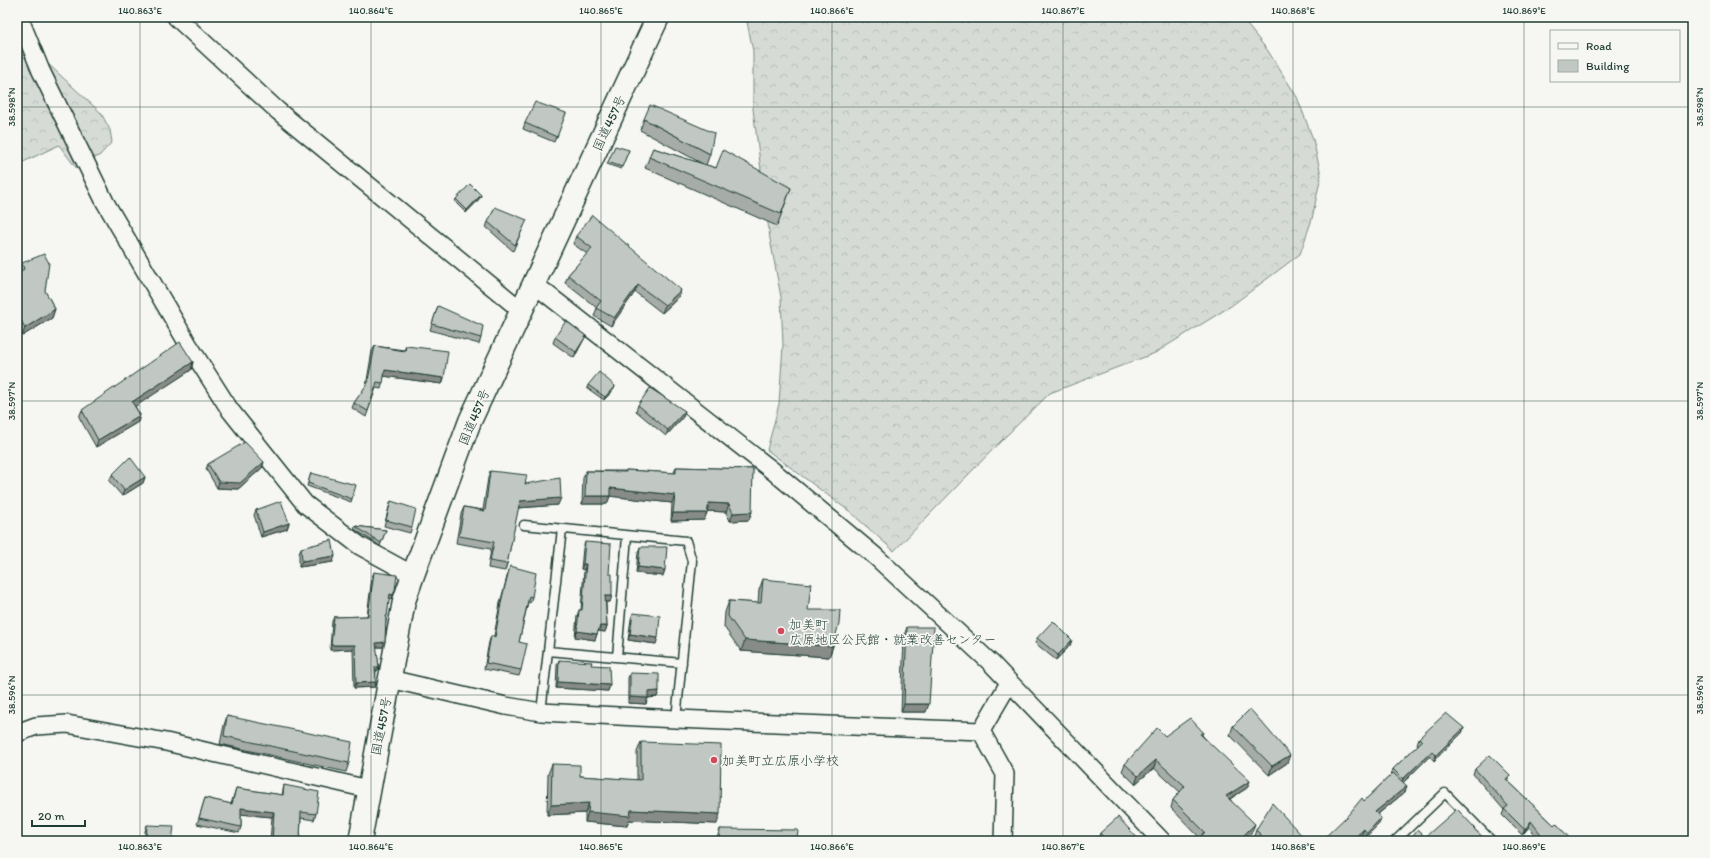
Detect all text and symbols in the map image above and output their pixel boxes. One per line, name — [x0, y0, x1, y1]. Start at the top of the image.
text: 140.863°E — [118, 4, 162, 17]
text: 140.864°E — [349, 4, 394, 17]
text: 140.865°E — [579, 4, 623, 17]
text: 140.866°E — [810, 4, 854, 17]
text: 140.867°E — [1041, 4, 1085, 17]
text: 140.868°E — [1271, 4, 1315, 17]
text: 140.869°E — [1502, 4, 1546, 17]
legend — [1550, 30, 1680, 82]
text: Road — [1586, 39, 1612, 53]
text: Building — [1586, 59, 1630, 73]
text: 38.598°N — [5, 87, 18, 127]
text: 38.598°N — [1693, 87, 1706, 127]
street label: 国道457号 — [590, 93, 628, 153]
text: 38.597°N — [5, 381, 18, 420]
text: 38.597°N — [1693, 381, 1706, 420]
street label: 国道457号 — [455, 386, 493, 448]
place label: 加美町 広原地区公民館・就業改善センター — [789, 617, 996, 647]
marker: 加美町 広原地区公民館・就業改善センター — [776, 626, 786, 636]
text: 38.596°N — [5, 675, 18, 714]
text: 38.596°N — [1693, 675, 1706, 714]
street label: 国道457号 — [368, 695, 394, 757]
place label: 加美町立広原小学校 — [722, 753, 839, 768]
marker: 加美町立広原小学校 — [709, 755, 719, 765]
scale bar — [32, 802, 85, 828]
text: 20 m — [38, 809, 65, 823]
text: 140.863°E — [118, 840, 162, 853]
text: 140.864°E — [349, 840, 394, 853]
text: 140.865°E — [579, 840, 623, 853]
text: 140.866°E — [810, 840, 854, 853]
text: 140.867°E — [1041, 840, 1085, 853]
text: 140.868°E — [1271, 840, 1315, 853]
text: 140.869°E — [1502, 840, 1546, 853]

